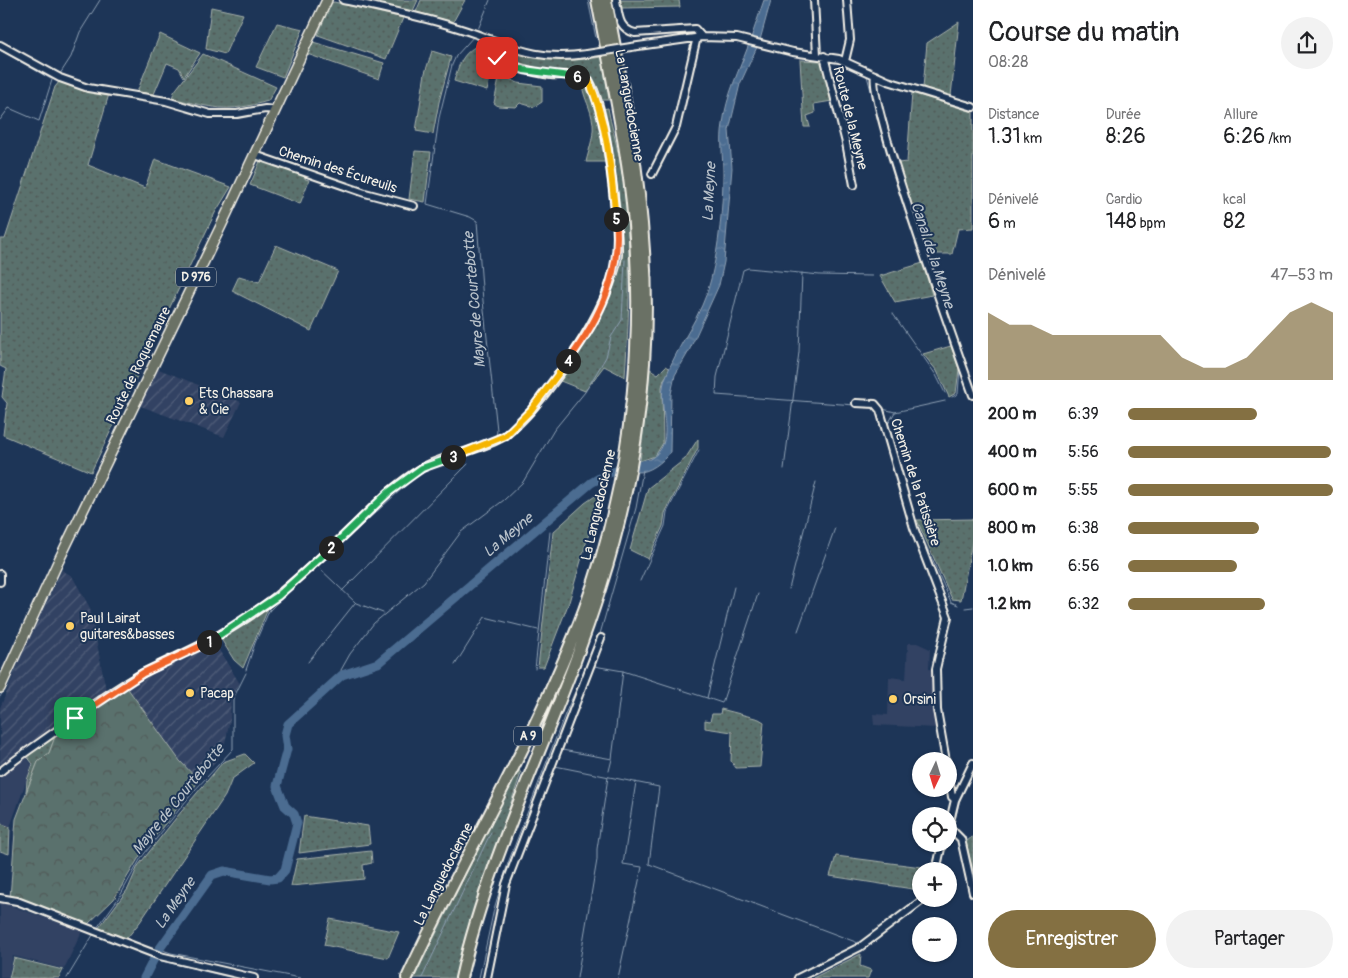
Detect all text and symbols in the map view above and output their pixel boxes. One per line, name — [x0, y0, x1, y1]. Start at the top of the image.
text: Course du matin — [988, 15, 1180, 50]
button: share — [1281, 17, 1333, 69]
pin — [476, 37, 518, 79]
icon: check — [483, 44, 511, 72]
street label: La Languedocienne — [611, 48, 648, 163]
text: 08:28 — [988, 52, 1028, 72]
pin: 6 — [564, 64, 590, 90]
street label: Route de la Meyne — [829, 65, 872, 172]
text: 6 — [573, 69, 582, 86]
text: Distance — [988, 106, 1039, 123]
text: Durée — [1106, 106, 1141, 123]
text: Allure — [1223, 106, 1258, 123]
text: 1.31 — [988, 123, 1021, 150]
text: 8:26 — [1106, 123, 1146, 150]
text: 6:26 — [1223, 123, 1265, 150]
text: km — [1021, 130, 1042, 147]
text: /km — [1265, 130, 1291, 147]
street label: Chemin des Écureuils — [276, 141, 400, 197]
water label: La Meyne — [698, 160, 721, 222]
text: Dénivelé — [988, 191, 1039, 208]
text: Cardio — [1106, 191, 1142, 208]
text: kcal — [1223, 191, 1246, 208]
water label: Canal de la Meyne — [906, 200, 959, 312]
pin: 5 — [604, 206, 628, 232]
text: 6 — [988, 208, 1000, 235]
text: 148 — [1106, 208, 1137, 235]
text: 82 — [1223, 208, 1246, 235]
text: 5 — [613, 211, 620, 228]
text: m — [1000, 215, 1016, 232]
text: bpm — [1137, 215, 1166, 232]
water label: Mayre de Courtebotte — [459, 229, 490, 369]
text: Dénivelé — [988, 265, 1046, 285]
text: 47–53 m — [1271, 265, 1333, 285]
road number: D 976 — [176, 268, 216, 286]
street label: Route de Roquemaure — [103, 304, 174, 427]
pin: 4 — [556, 348, 580, 374]
text: 4 — [564, 353, 573, 370]
place label: Ets Chassara & Cie — [199, 385, 273, 418]
marker: Ets Chassara & Cie — [183, 395, 195, 407]
text: 200 m — [988, 404, 1036, 424]
text: 6:39 — [1068, 404, 1099, 424]
street label: Chemin de la Patissière — [887, 416, 944, 548]
text: 400 m — [988, 442, 1037, 462]
text: 5:56 — [1068, 442, 1099, 462]
pin: 3 — [440, 444, 466, 470]
street label: La Languedocienne — [577, 448, 620, 562]
text: 3 — [450, 449, 457, 466]
text: 600 m — [988, 480, 1037, 500]
text: 5:55 — [1068, 480, 1098, 500]
water label: La Meyne — [480, 508, 538, 562]
text: 800 m — [988, 518, 1036, 538]
text: 6:38 — [1068, 518, 1099, 538]
pin: 2 — [318, 536, 344, 560]
text: 2 — [328, 540, 335, 557]
text: 1.0 km — [988, 556, 1033, 576]
text: 6:56 — [1068, 556, 1100, 576]
text: 1.2 km — [988, 594, 1031, 614]
text: 6:32 — [1068, 594, 1099, 614]
place label: Paul Lairat guitares&basses — [80, 610, 175, 643]
marker: Paul Lairat guitares&basses — [64, 620, 76, 632]
pin: 1 — [196, 630, 222, 654]
text: 1 — [207, 634, 212, 651]
place label: Pacap — [200, 685, 234, 702]
marker: Pacap — [184, 687, 196, 699]
place label: Orsini — [903, 691, 936, 708]
marker: Orsini — [887, 693, 899, 705]
pin — [54, 697, 96, 739]
icon: arrive — [61, 704, 89, 732]
road number: A 9 — [514, 726, 542, 746]
water label: Mayre de Courtebotte — [128, 739, 230, 858]
north arrow — [912, 752, 958, 798]
map controls — [912, 752, 957, 962]
button: locate — [912, 807, 957, 852]
street label: La Languedocienne — [410, 820, 477, 929]
button: + — [912, 862, 957, 907]
water label: La Meyne — [151, 872, 201, 933]
button: Enregistrer — [988, 910, 1156, 968]
button: Partager — [1166, 910, 1333, 968]
button: − — [912, 917, 957, 962]

